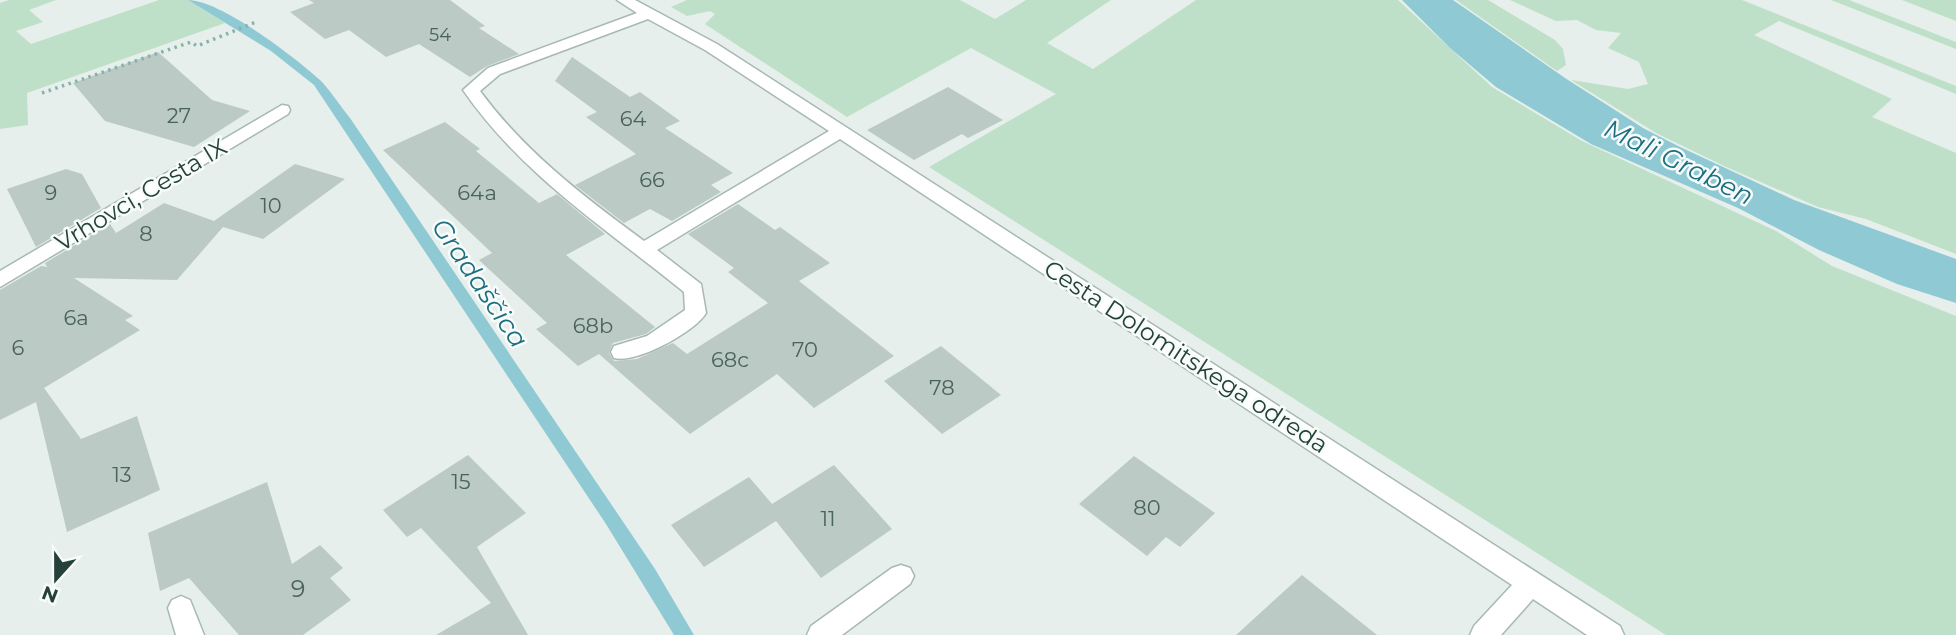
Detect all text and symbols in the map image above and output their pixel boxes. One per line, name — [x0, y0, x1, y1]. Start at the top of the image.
house number: 54 — [429, 24, 451, 46]
house number: 27 — [167, 103, 191, 128]
house number: 64 — [620, 106, 646, 131]
water label: Mali Graben — [1599, 112, 1759, 212]
street label: Vrhovci, Cesta IX — [50, 132, 232, 257]
house number: 66 — [639, 167, 665, 192]
house number: 9 — [45, 180, 57, 205]
house number: 64a — [457, 180, 497, 205]
house number: 10 — [260, 193, 282, 218]
water label: Gradaščica — [425, 212, 535, 354]
house number: 8 — [139, 221, 153, 246]
street label: Cesta Dolomitskega odreda — [1039, 254, 1334, 459]
house number: 6a — [63, 305, 89, 330]
house number: 68b — [573, 313, 613, 338]
house number: 6 — [12, 335, 25, 360]
house number: 70 — [792, 337, 818, 362]
house number: 68c — [711, 347, 749, 372]
house number: 78 — [929, 375, 955, 400]
house number: 13 — [112, 462, 132, 487]
house number: 15 — [451, 469, 471, 494]
house number: 80 — [1133, 495, 1161, 520]
house number: 11 — [820, 506, 836, 531]
north arrow — [21, 544, 91, 614]
house number: 9 — [291, 574, 305, 603]
text: N — [39, 581, 61, 608]

